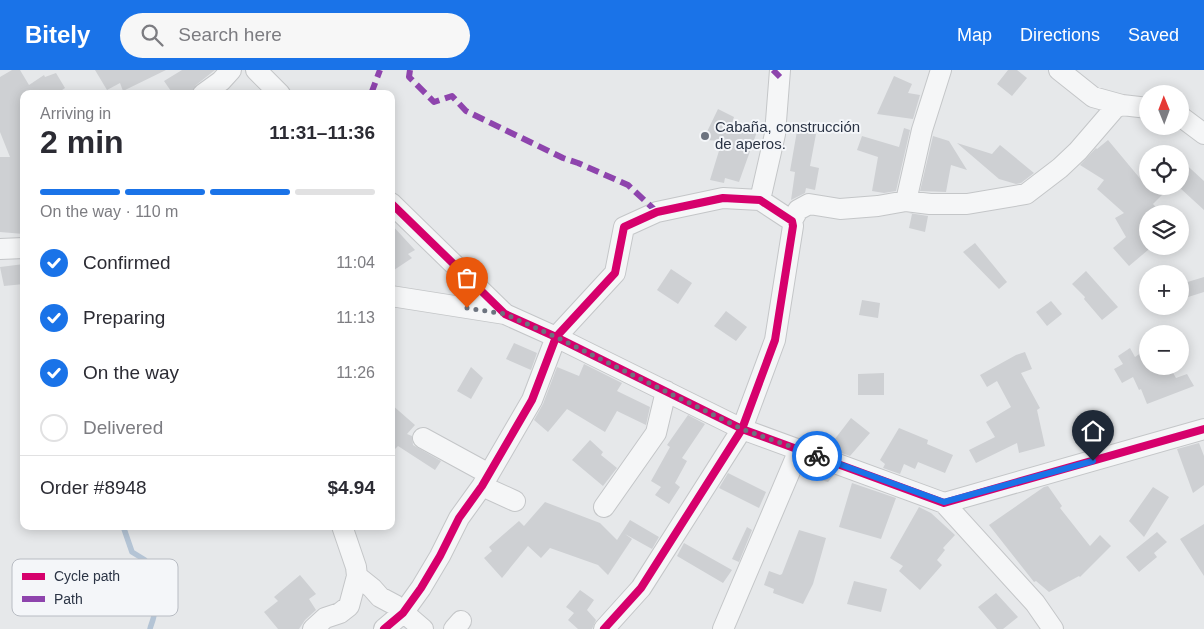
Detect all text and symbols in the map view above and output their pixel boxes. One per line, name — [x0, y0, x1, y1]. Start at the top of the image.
search box — [120, 13, 470, 58]
text: Bitely — [25, 21, 90, 48]
icon: search — [138, 21, 166, 49]
text: Search here — [178, 24, 282, 45]
text: Map — [957, 25, 992, 45]
text: Directions — [1020, 25, 1100, 45]
text: Saved — [1128, 25, 1179, 45]
north arrow — [1139, 85, 1189, 135]
map controls — [1139, 85, 1189, 375]
text: Arriving in — [40, 105, 111, 122]
place label: Cabaña, construcción de aperos. — [715, 118, 860, 152]
text: 11:31–11:36 — [269, 122, 375, 143]
text: 2 min — [40, 124, 124, 160]
marker: Cabaña, construcción de aperos. — [699, 130, 711, 142]
button: locate — [1139, 145, 1189, 195]
text: On the way · 110 m — [40, 203, 178, 220]
button: layers — [1139, 205, 1189, 255]
icon: check — [40, 249, 68, 277]
text: Confirmed — [83, 252, 171, 273]
text: 11:04 — [336, 254, 375, 271]
pin — [446, 257, 488, 308]
icon: bag — [453, 264, 481, 292]
button: + — [1139, 265, 1189, 315]
icon: check — [40, 304, 68, 332]
text: Preparing — [83, 307, 165, 328]
text: 11:13 — [336, 309, 375, 326]
button: − — [1139, 325, 1189, 375]
icon: check — [40, 359, 68, 387]
text: On the way — [83, 362, 179, 383]
text: 11:26 — [336, 364, 375, 381]
pin — [1072, 410, 1114, 461]
text: Delivered — [83, 417, 163, 438]
icon: home — [1079, 417, 1107, 445]
courier — [792, 431, 842, 481]
icon: bike — [803, 442, 831, 470]
text: Order #8948 — [40, 477, 147, 498]
text: $4.94 — [327, 477, 375, 498]
legend — [12, 559, 178, 616]
text: Cycle path — [54, 568, 120, 584]
text: Path — [54, 591, 83, 607]

